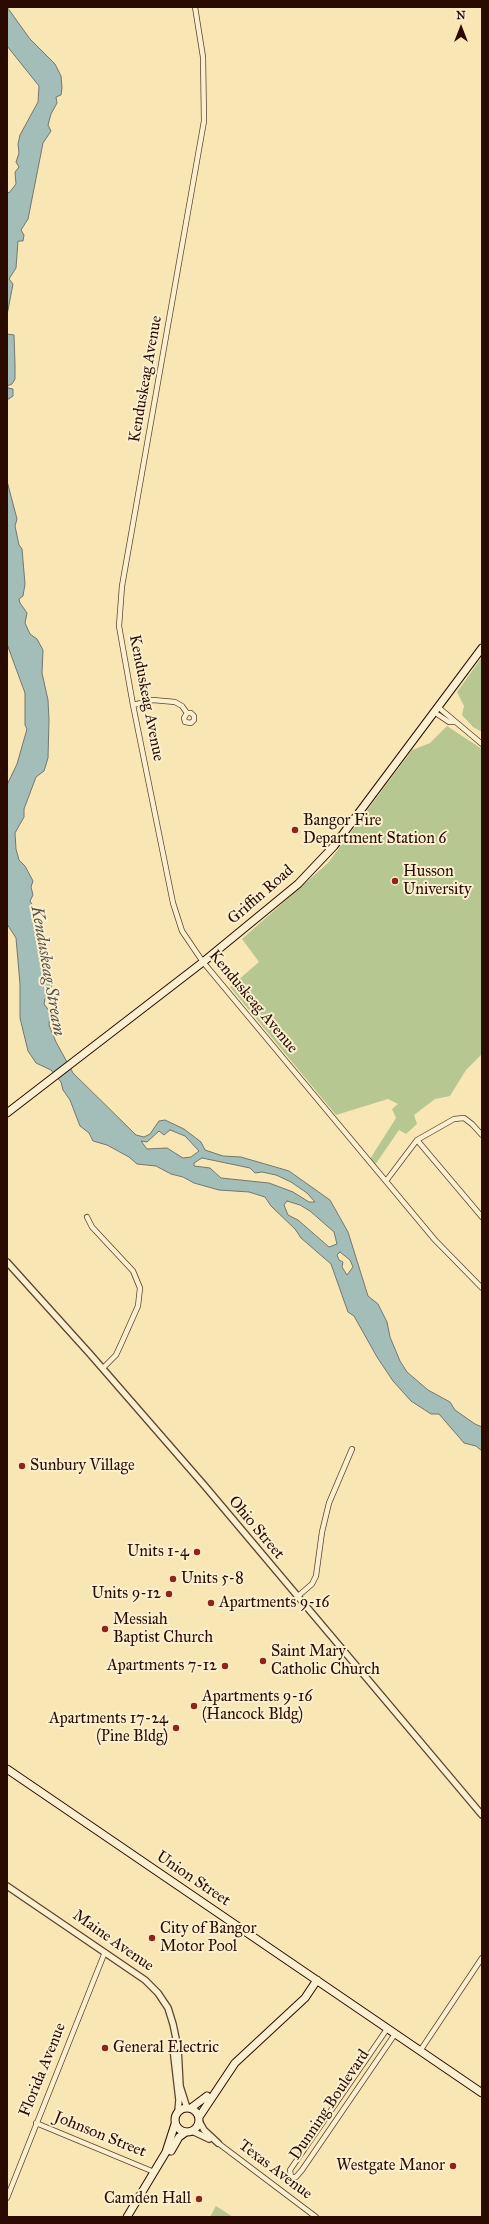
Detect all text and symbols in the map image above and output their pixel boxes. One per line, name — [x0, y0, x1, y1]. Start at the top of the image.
north arrow — [441, 8, 481, 48]
text: N — [456, 9, 466, 22]
street label: Kenduskeag Avenue — [125, 314, 167, 444]
street label: Kenduskeag Avenue — [124, 633, 168, 763]
place label: Bangor Fire Department Station 6 — [303, 811, 447, 849]
marker: Bangor Fire Department Station 6 — [290, 825, 300, 835]
street label: Griffin Road — [224, 861, 298, 929]
place label: Husson University — [403, 862, 472, 900]
marker: Husson University — [390, 876, 400, 886]
water label: Kenduskeag Stream — [26, 904, 68, 1038]
street label: Kenduskeag Avenue — [204, 947, 302, 1057]
place label: Sunbury Village — [30, 1456, 135, 1476]
marker: Sunbury Village — [17, 1461, 27, 1471]
street label: Ohio Street — [224, 1492, 288, 1564]
place label: Units 1-4 — [127, 1542, 189, 1562]
marker: Units 1-4 — [192, 1547, 202, 1557]
place label: Units 5-8 — [181, 1569, 244, 1589]
marker: Units 5-8 — [168, 1574, 178, 1584]
place label: Units 9-12 — [91, 1584, 161, 1604]
marker: Units 9-12 — [164, 1589, 174, 1599]
place label: Apartments 9-16 — [219, 1593, 329, 1613]
marker: Apartments 9-16 — [206, 1598, 216, 1608]
place label: Messiah Baptist Church — [113, 1610, 213, 1648]
marker: Messiah Baptist Church — [100, 1624, 110, 1634]
place label: Saint Mary Catholic Church — [271, 1642, 380, 1680]
place label: Apartments 7-12 — [107, 1656, 217, 1676]
marker: Saint Mary Catholic Church — [258, 1656, 268, 1666]
marker: Apartments 7-12 — [220, 1661, 230, 1671]
place label: Apartments 9-16 (Hancock Bldg) — [202, 1687, 312, 1725]
marker: Apartments 9-16 (Hancock Bldg) — [189, 1701, 199, 1711]
place label: Apartments 17-24 (Pine Bldg) — [49, 1709, 168, 1747]
marker: Apartments 17-24 (Pine Bldg) — [171, 1723, 181, 1733]
street label: Union Street — [152, 1847, 234, 1911]
street label: Maine Avenue — [69, 1906, 157, 1976]
place label: City of Bangor Motor Pool — [160, 1919, 256, 1957]
marker: City of Bangor Motor Pool — [147, 1933, 157, 1943]
street label: Florida Avenue — [15, 2020, 71, 2120]
place label: General Electric — [113, 2038, 219, 2058]
marker: General Electric — [100, 2043, 110, 2053]
street label: Dunning Boulevard — [286, 2046, 374, 2164]
street label: Johnson Street — [51, 2108, 149, 2162]
street label: Texas Avenue — [234, 2136, 316, 2204]
place label: Westgate Manor — [336, 2156, 445, 2176]
marker: Westgate Manor — [448, 2161, 458, 2171]
place label: Camden Hall — [104, 2189, 191, 2209]
marker: Camden Hall — [194, 2194, 204, 2204]

